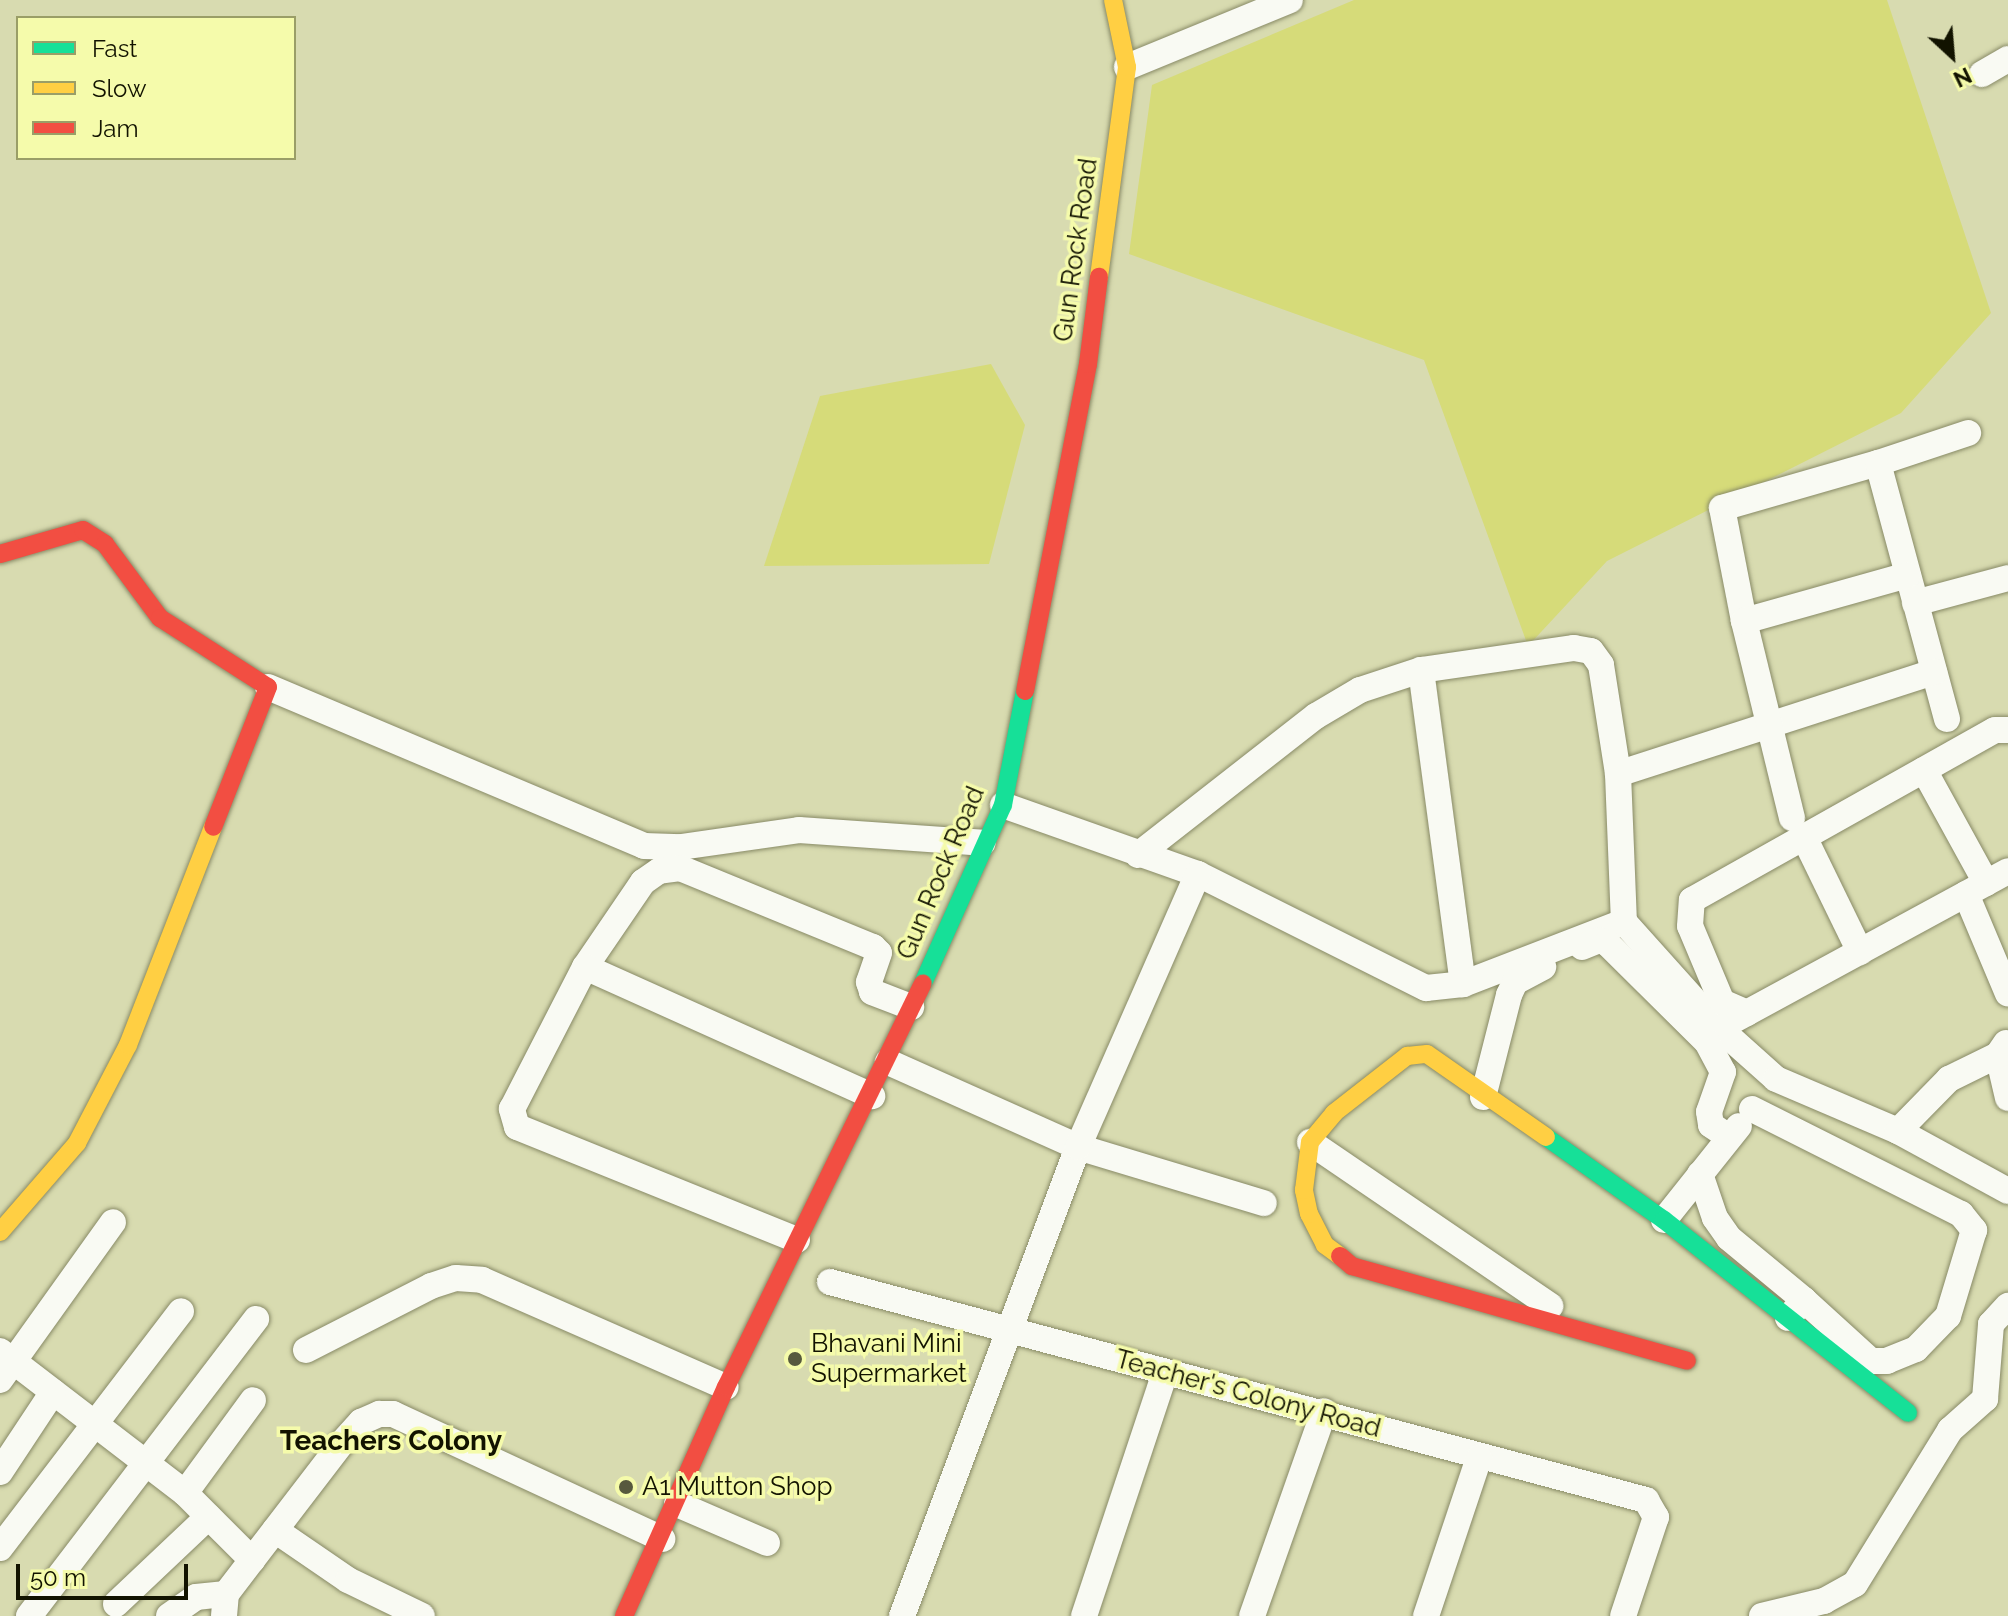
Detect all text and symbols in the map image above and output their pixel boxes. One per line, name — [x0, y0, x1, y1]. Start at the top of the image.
legend — [16, 16, 296, 160]
north arrow — [1912, 16, 1992, 96]
text: Fast — [92, 34, 137, 63]
text: N — [1949, 62, 1976, 93]
text: Slow — [92, 74, 146, 103]
text: Jam — [92, 114, 138, 143]
street label: Gun Rock Road — [1048, 156, 1104, 344]
street label: Gun Rock Road — [891, 782, 991, 964]
place label: Bhavani Mini Supermarket — [811, 1328, 967, 1390]
street label: Teacher's Colony Road — [1112, 1343, 1384, 1445]
marker: Bhavani Mini Supermarket — [786, 1350, 804, 1368]
district label: Teachers Colony — [280, 1424, 502, 1458]
place label: A1 Mutton Shop — [642, 1471, 832, 1503]
marker: A1 Mutton Shop — [617, 1478, 635, 1496]
scale bar — [20, 1548, 192, 1598]
text: 50 m — [30, 1563, 86, 1592]

